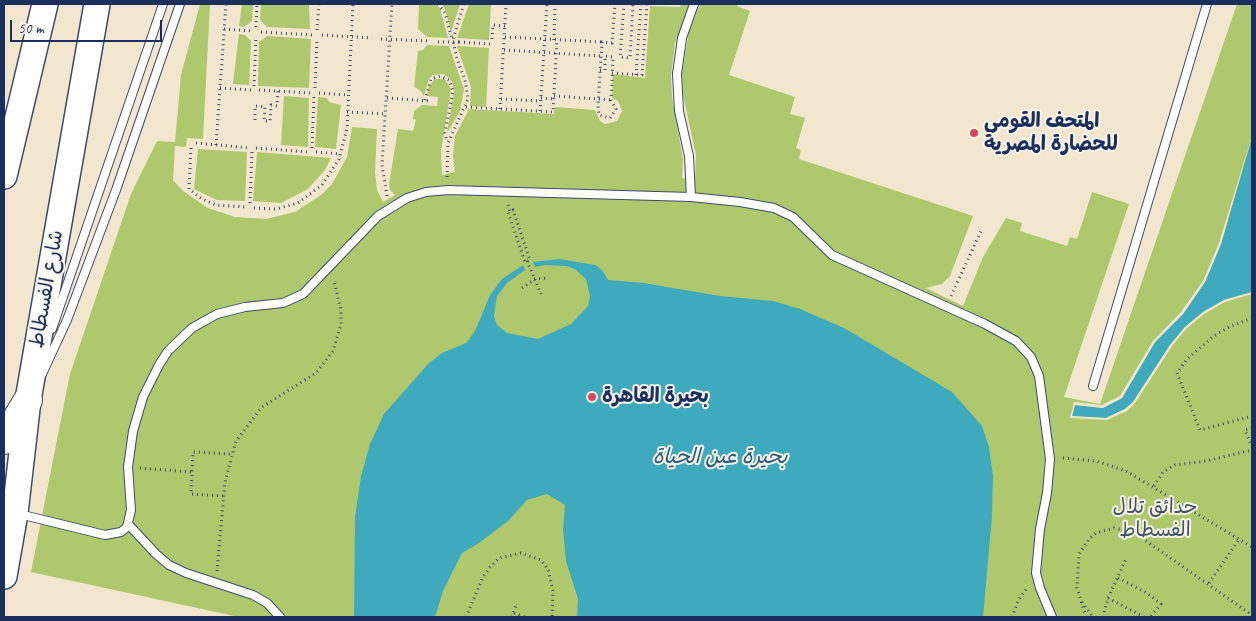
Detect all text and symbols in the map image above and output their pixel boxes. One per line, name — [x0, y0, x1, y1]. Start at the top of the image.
scale bar — [12, 10, 165, 42]
text: 50 m — [18, 19, 44, 38]
place label: المتحف القومى للحضارة المصرية — [984, 110, 1118, 157]
marker: المتحف القومى للحضارة المصرية — [968, 127, 980, 139]
street label: شارع الفسطاط — [25, 228, 69, 350]
place label: بحيرة القاهرة — [602, 385, 709, 409]
marker: بحيرة القاهرة — [586, 391, 598, 403]
water label: بحيرة عين الحياة — [653, 444, 787, 470]
park label: حدائق تلال الفسطاط — [1113, 496, 1197, 543]

